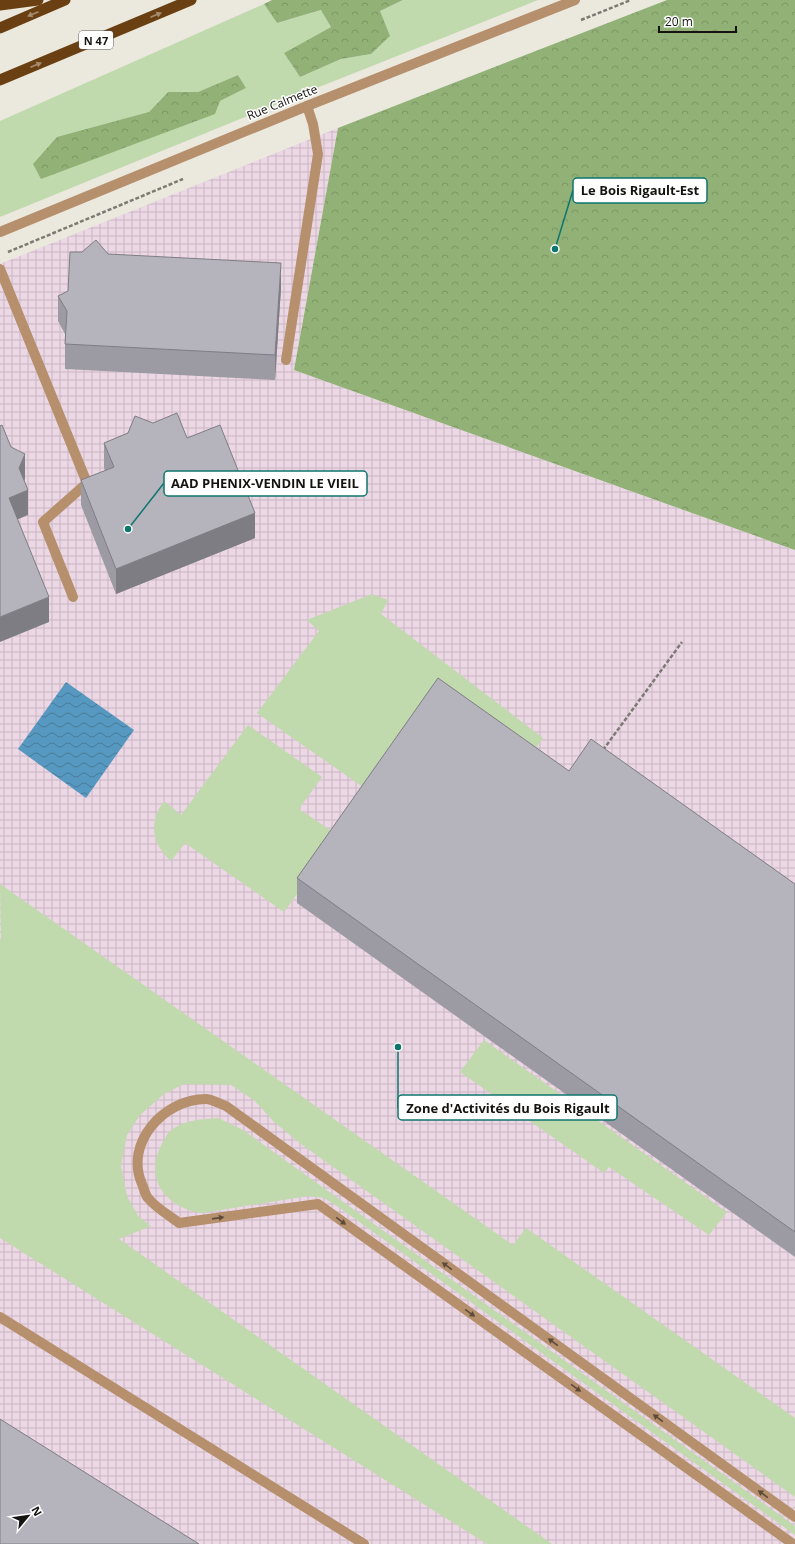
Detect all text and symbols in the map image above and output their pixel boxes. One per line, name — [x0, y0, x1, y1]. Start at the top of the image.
scale bar — [659, 8, 736, 34]
one-way arrow — [26, 11, 38, 17]
one-way arrow — [150, 12, 161, 18]
text: 20 m — [665, 13, 693, 30]
road number: N 47 — [79, 31, 113, 49]
one-way arrow — [30, 62, 42, 68]
street label: Rue Calmette — [244, 80, 320, 124]
callout: Le Bois Rigault-Est — [573, 178, 707, 203]
text: Le Bois Rigault-Est — [581, 181, 700, 199]
callout: AAD PHENIX-VENDIN LE VIEIL — [164, 471, 367, 496]
text: AAD PHENIX-VENDIN LE VIEIL — [171, 474, 359, 492]
callout: Zone d'Activités du Bois Rigault — [398, 1095, 617, 1120]
text: Zone d'Activités du Bois Rigault — [406, 1099, 610, 1117]
one-way arrow — [212, 1215, 224, 1221]
one-way arrow — [336, 1217, 347, 1225]
one-way arrow — [442, 1262, 453, 1270]
one-way arrow — [465, 1309, 475, 1317]
one-way arrow — [547, 1338, 558, 1346]
one-way arrow — [570, 1384, 581, 1392]
one-way arrow — [653, 1414, 663, 1422]
one-way arrow — [758, 1490, 769, 1498]
north arrow — [8, 1496, 48, 1536]
text: N — [28, 1503, 46, 1518]

